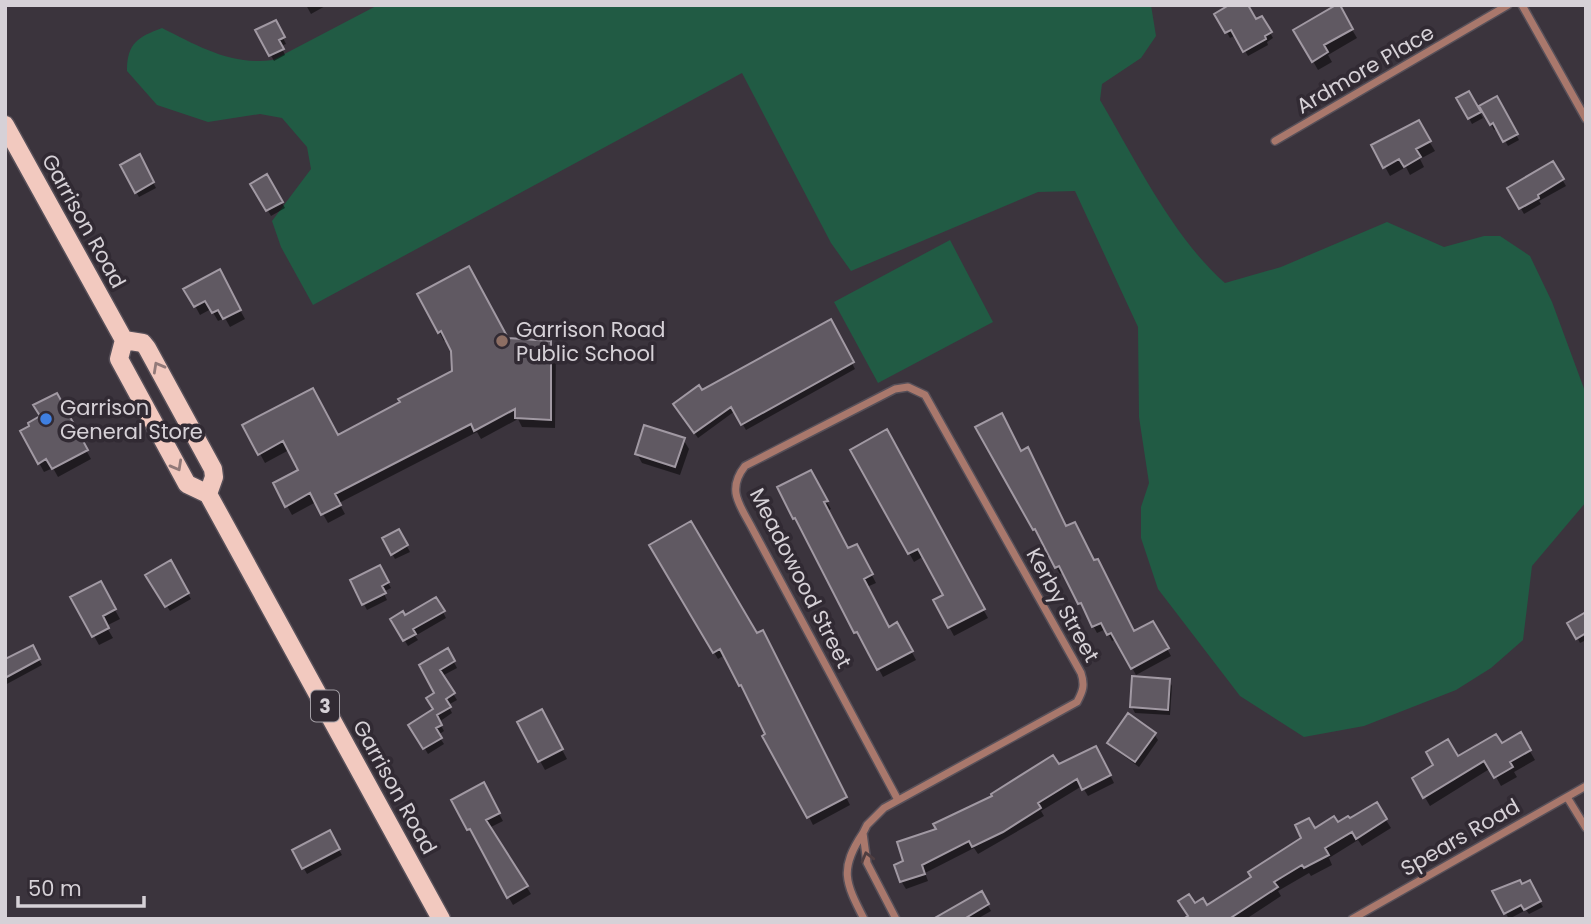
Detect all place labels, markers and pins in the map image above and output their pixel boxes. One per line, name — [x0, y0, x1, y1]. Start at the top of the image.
place label: Garrison Road Public School — [516, 315, 665, 368]
marker: Garrison Road Public School — [494, 333, 510, 349]
place label: Garrison General Store — [60, 393, 203, 446]
marker: Garrison General Store — [38, 411, 54, 427]

